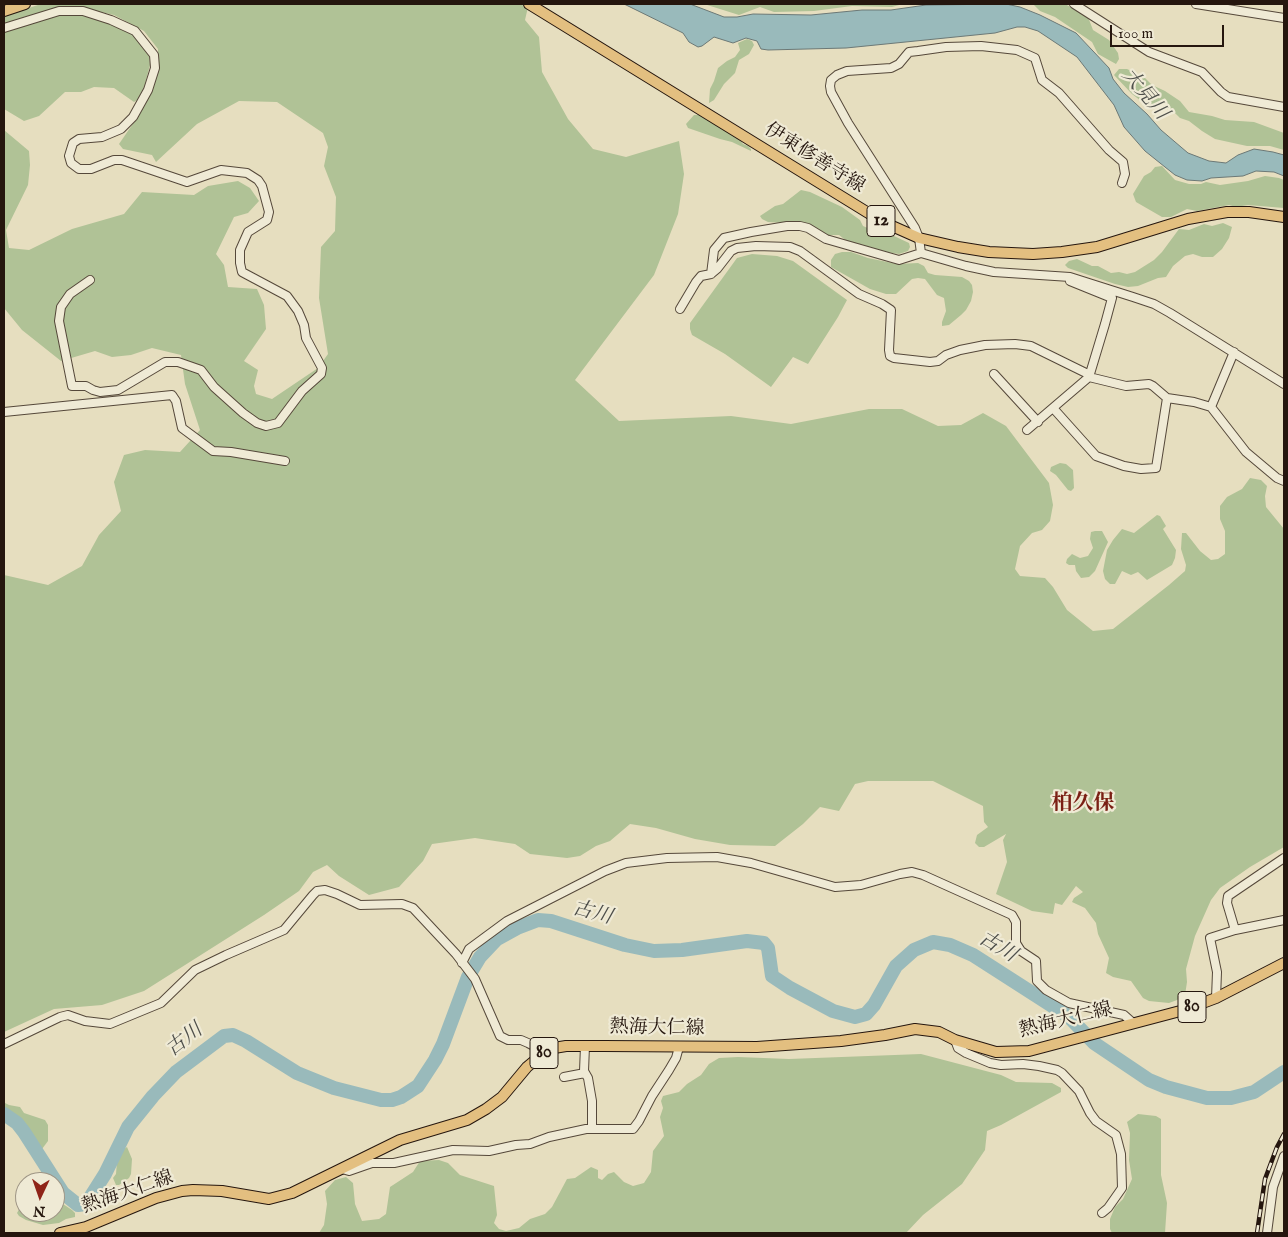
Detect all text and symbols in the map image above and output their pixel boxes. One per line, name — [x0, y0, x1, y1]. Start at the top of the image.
scale bar — [1113, 15, 1227, 47]
text: 100 m — [1118, 24, 1153, 43]
water label: 大見川 — [1116, 64, 1172, 126]
street label: 伊東修善寺線 — [760, 119, 868, 199]
road number: 12 — [867, 206, 895, 237]
district label: 柏久保 — [1052, 792, 1114, 818]
water label: 古川 — [570, 897, 614, 931]
water label: 古川 — [974, 927, 1020, 969]
road number: 80 — [1178, 992, 1206, 1022]
street label: 熱海大仁線 — [1017, 998, 1115, 1044]
street label: 熱海大仁線 — [609, 1017, 705, 1041]
water label: 古川 — [162, 1019, 208, 1063]
road number: 80 — [530, 1038, 558, 1068]
street label: 熱海大仁線 — [79, 1167, 177, 1219]
north arrow — [15, 1172, 65, 1222]
text: N — [33, 1202, 46, 1220]

